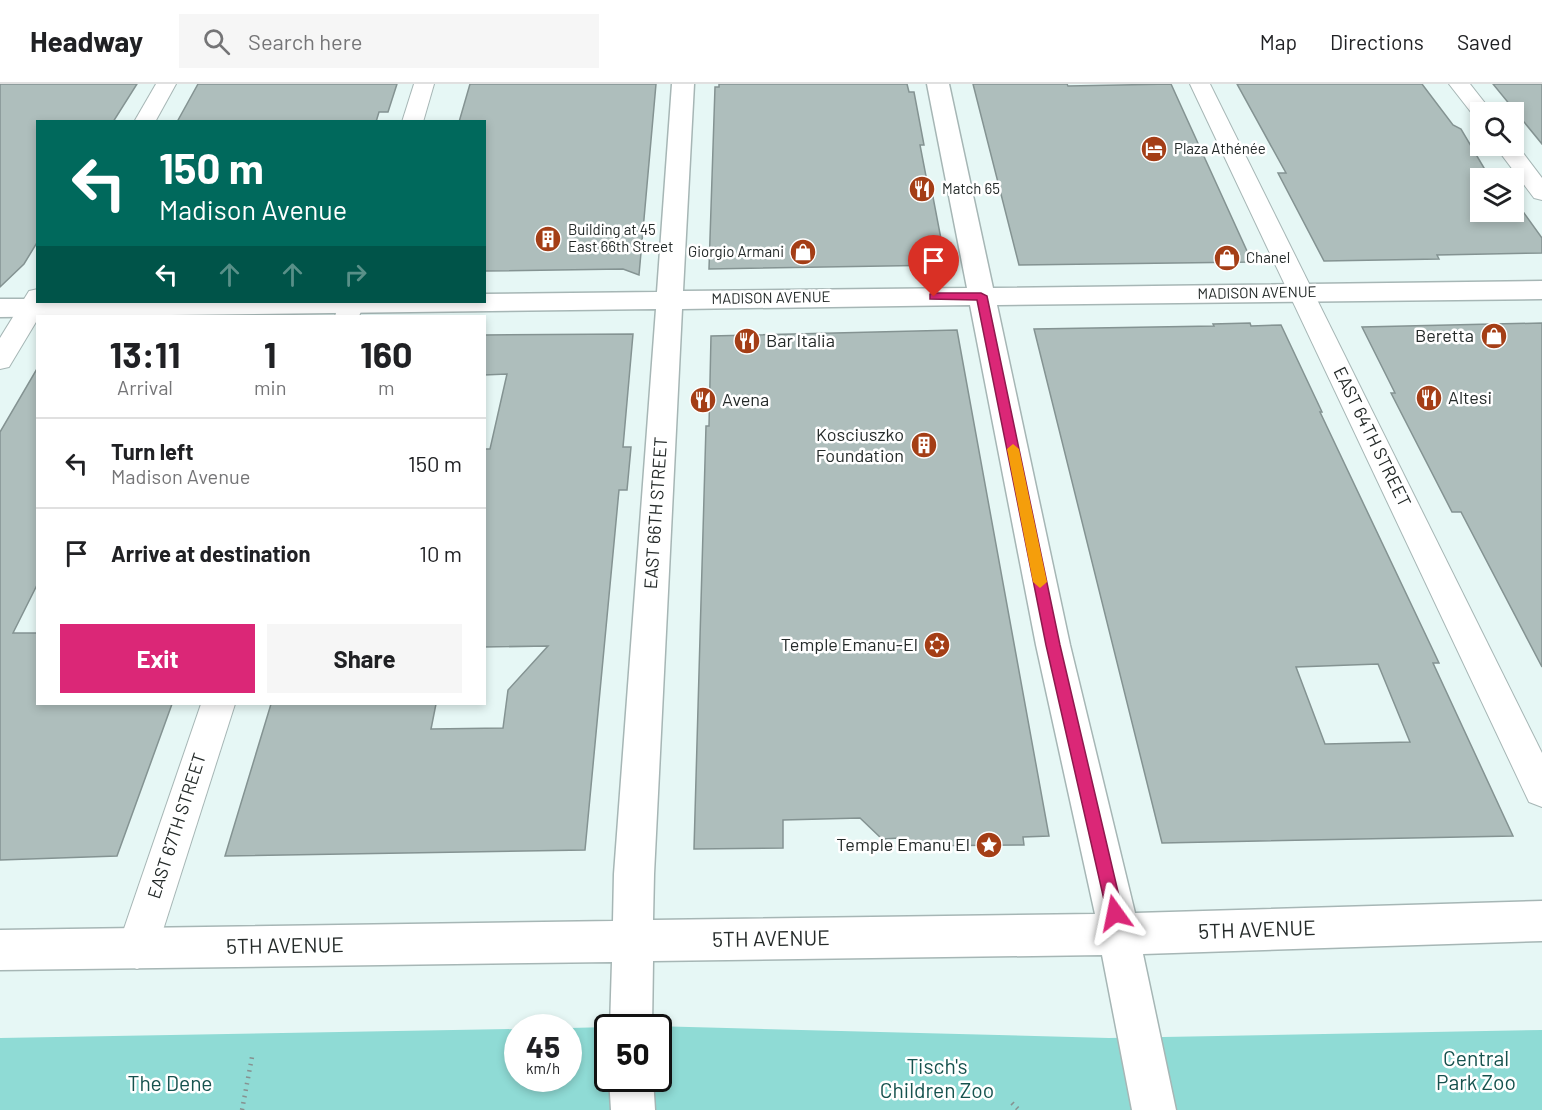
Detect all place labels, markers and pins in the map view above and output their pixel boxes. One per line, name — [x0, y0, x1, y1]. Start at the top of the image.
hotel icon: Plaza Athénée — [1139, 134, 1169, 164]
place label: Plaza Athénée — [1174, 139, 1266, 157]
restaurant icon: Match 65 — [907, 174, 937, 204]
place label: Match 65 — [942, 179, 1000, 197]
place label: Building at 45 East 66th Street — [568, 220, 673, 255]
building icon: Building at 45 East 66th Street — [533, 224, 563, 254]
pin — [908, 235, 959, 297]
shop icon: Giorgio Armani — [788, 237, 818, 267]
place label: Giorgio Armani — [688, 242, 784, 260]
shop icon: Chanel — [1212, 243, 1242, 273]
place label: Chanel — [1246, 248, 1290, 266]
shop icon: Beretta — [1479, 321, 1509, 351]
place label: Beretta — [1415, 324, 1474, 346]
restaurant icon: Bar Italia — [732, 326, 762, 356]
place label: Bar Italia — [766, 329, 835, 351]
restaurant icon: Altesi — [1414, 383, 1444, 413]
restaurant icon: Avena — [688, 385, 718, 415]
place label: Altesi — [1448, 386, 1492, 408]
place label: Avena — [722, 388, 769, 410]
place label: Kosciuszko Foundation — [816, 423, 904, 466]
building icon: Kosciuszko Foundation — [909, 430, 939, 460]
synagogue icon: Temple Emanu-El — [922, 630, 952, 660]
place label: Temple Emanu-El — [781, 633, 918, 655]
place icon: Temple Emanu El — [974, 830, 1004, 860]
place label: Temple Emanu El — [836, 833, 970, 855]

